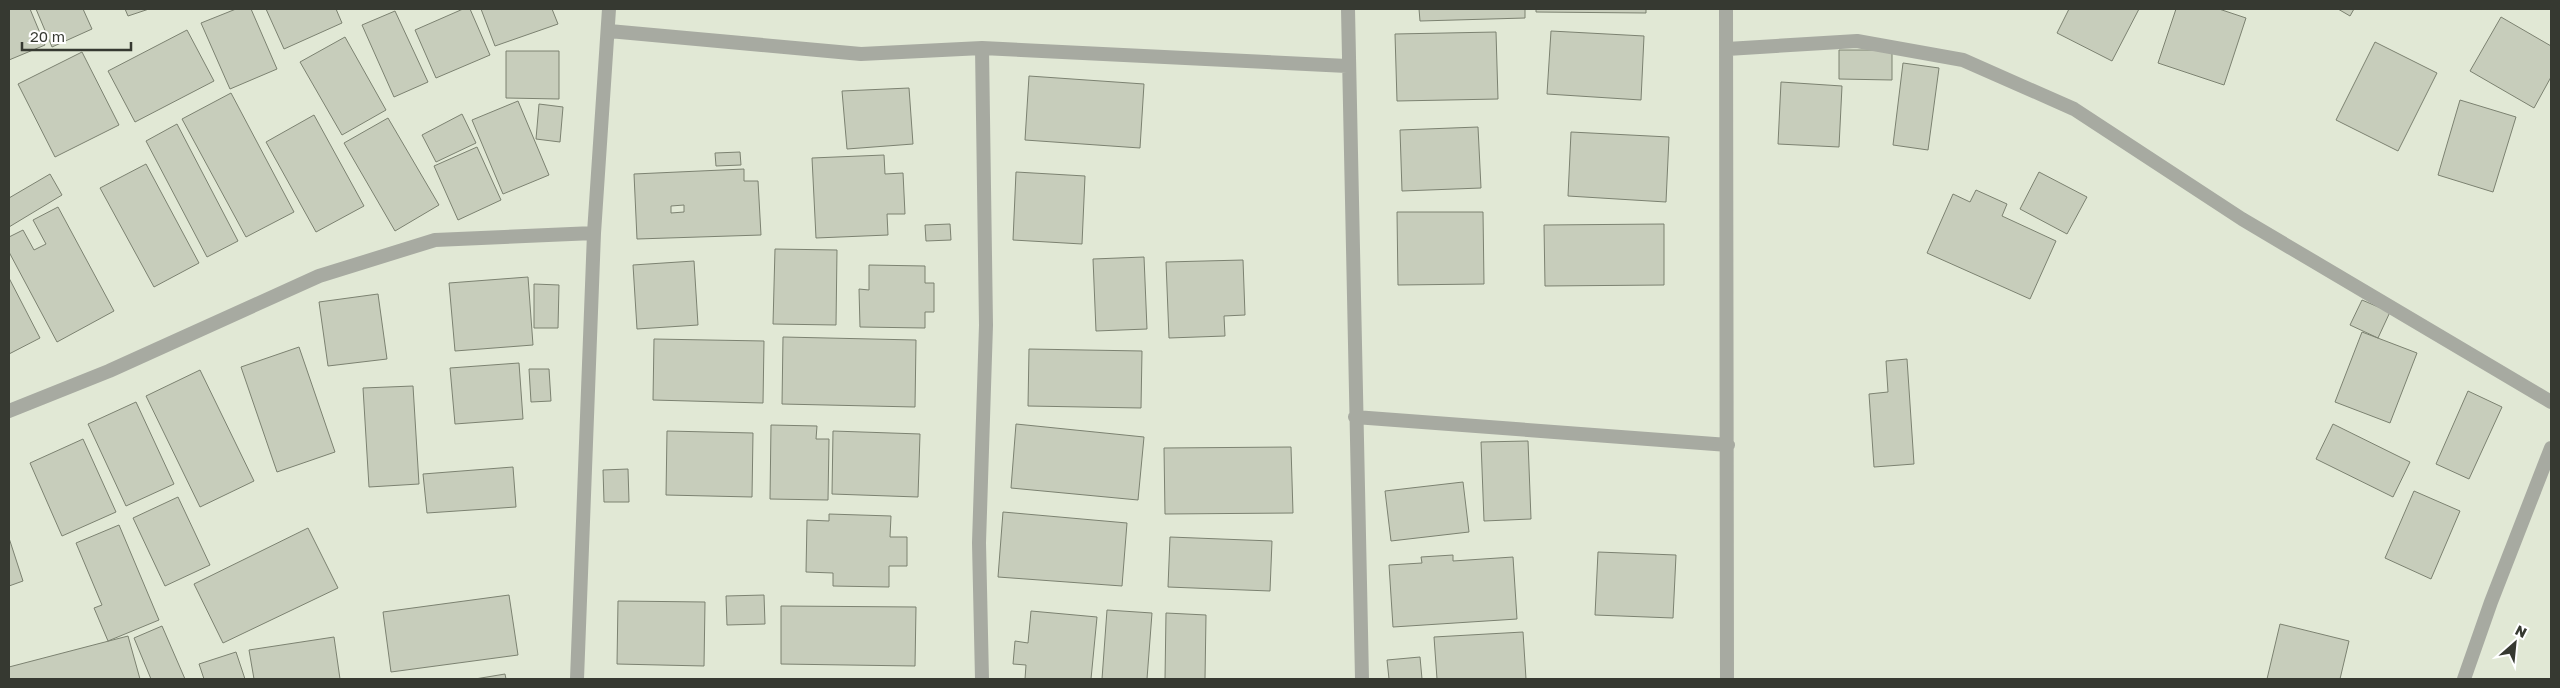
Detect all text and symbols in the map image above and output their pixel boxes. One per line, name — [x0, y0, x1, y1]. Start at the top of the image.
scale bar — [22, 20, 131, 52]
text: 20 m — [30, 27, 65, 45]
north arrow — [2490, 618, 2540, 668]
text: N — [2513, 621, 2530, 641]

